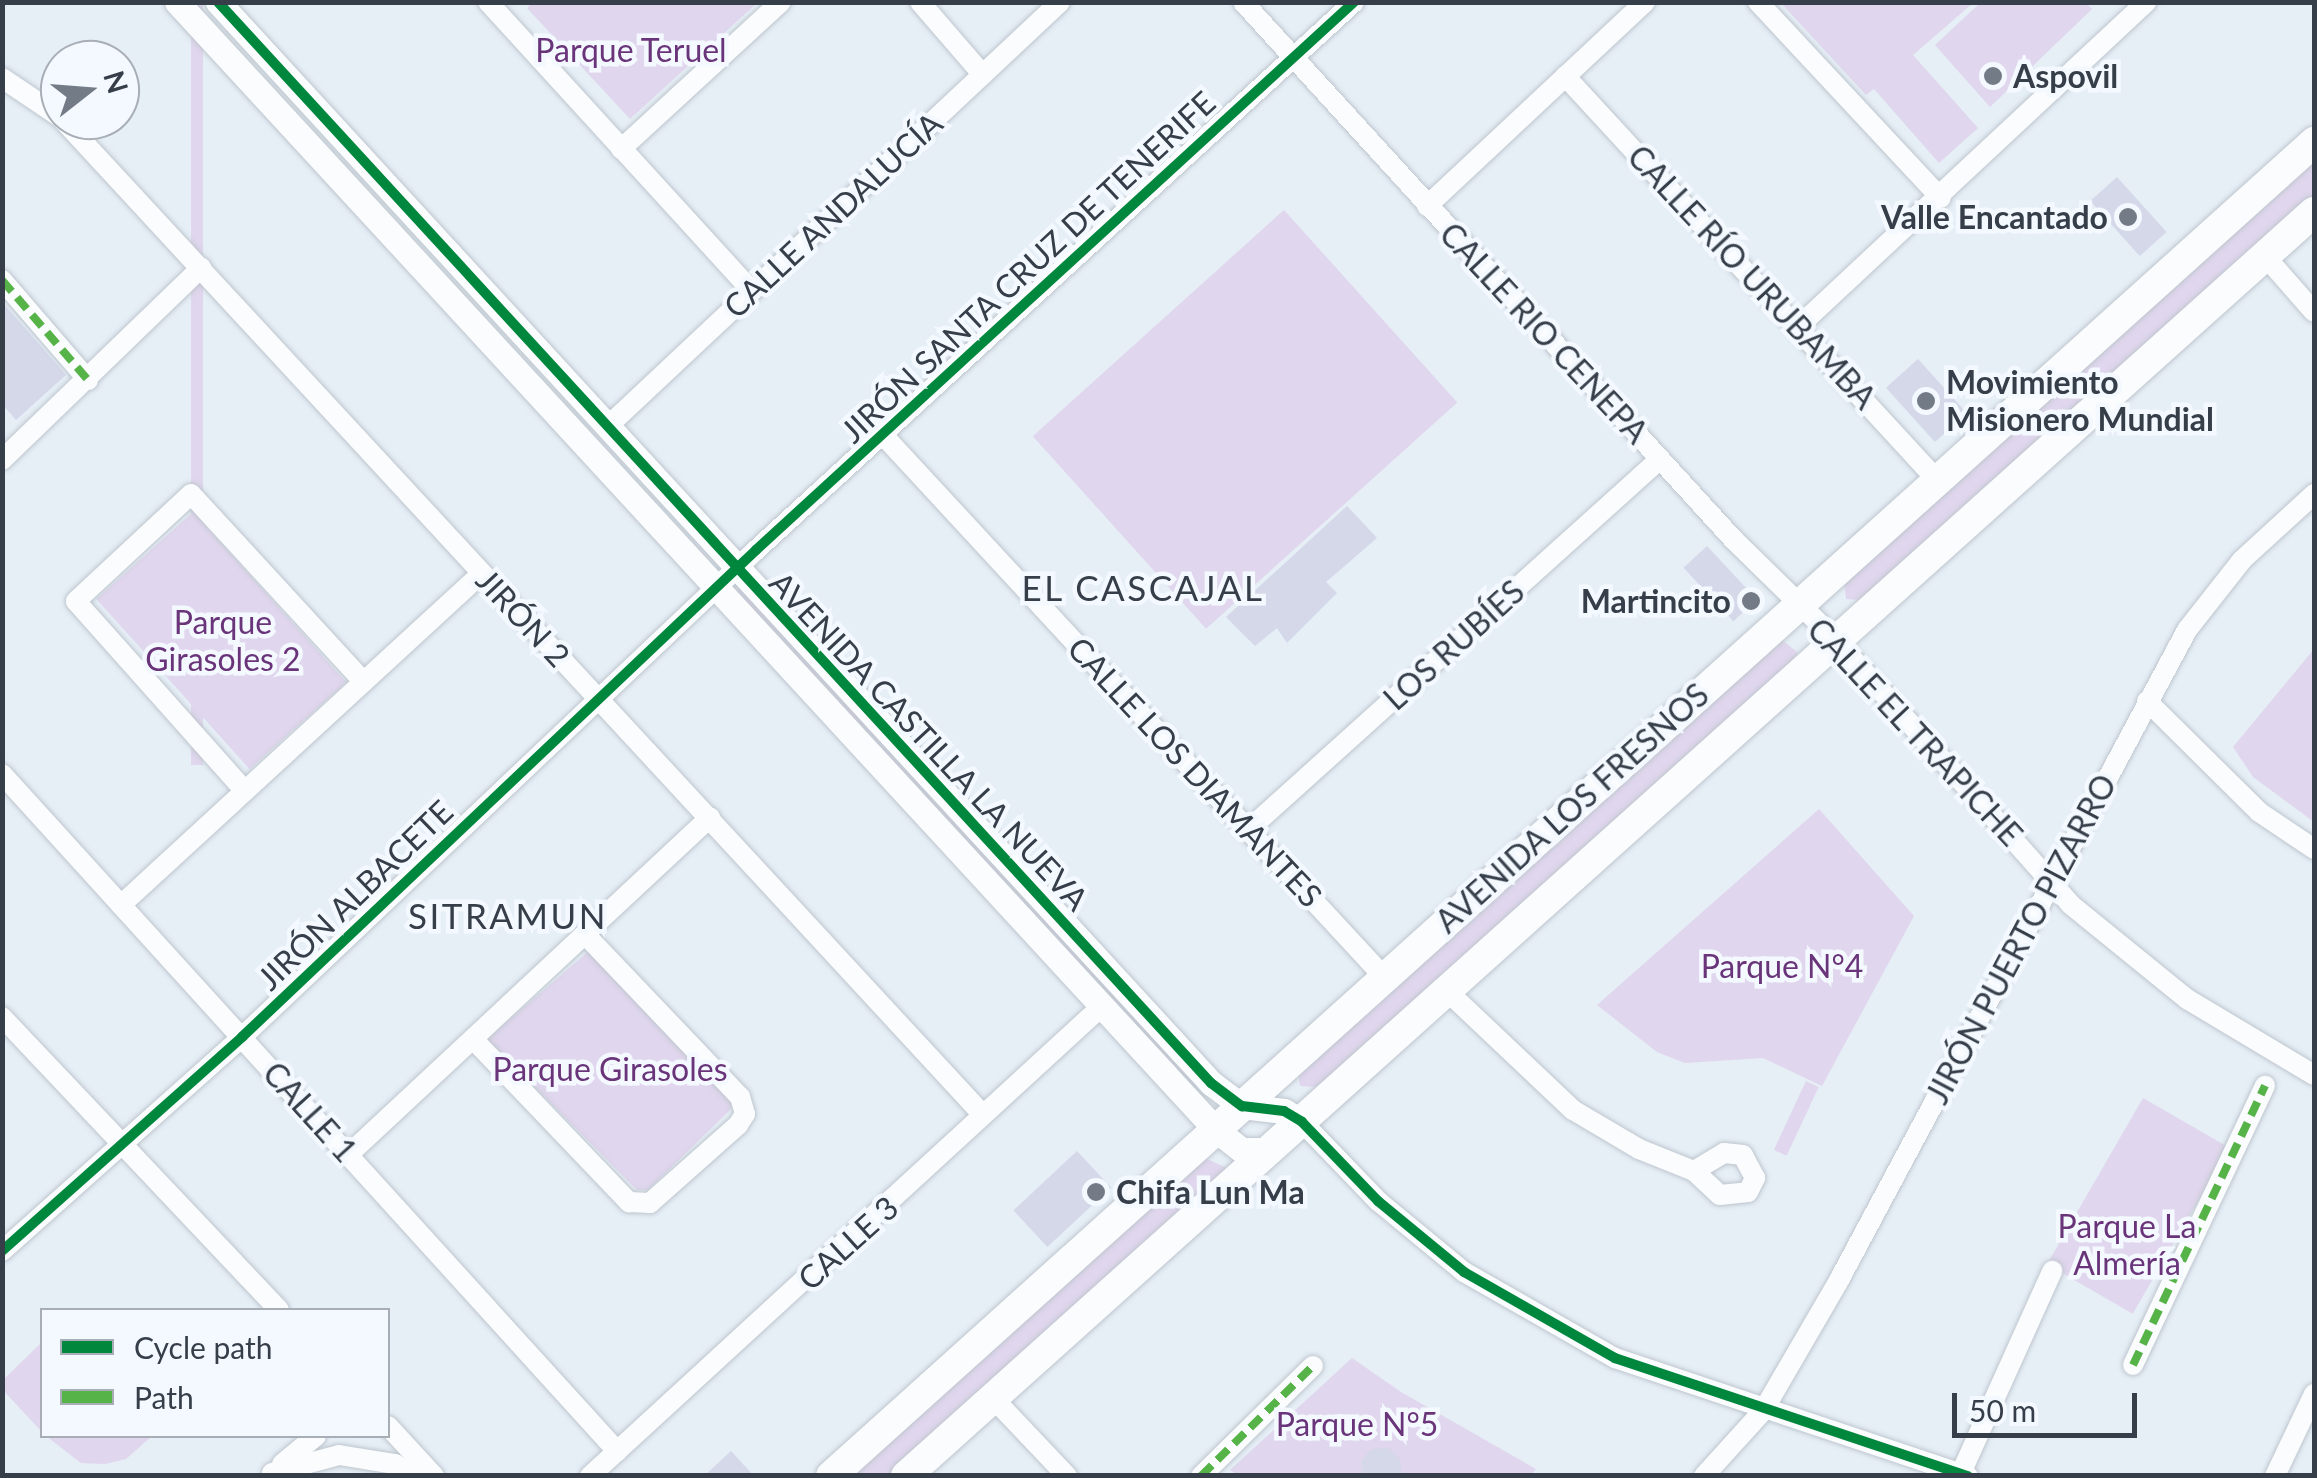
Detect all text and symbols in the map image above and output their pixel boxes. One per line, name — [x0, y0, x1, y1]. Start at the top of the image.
park label: Parque Teruel — [535, 31, 727, 69]
north arrow — [40, 40, 140, 140]
place label: Aspovil — [2013, 57, 2118, 95]
marker: Aspovil — [1982, 65, 2004, 87]
text: N — [97, 67, 136, 97]
street label: JIRÓN SANTA CRUZ DE TENERIFE — [832, 83, 1224, 451]
street label: CALLE ANDALUCÍA — [716, 104, 950, 326]
street label: CALLE RÍO URUBAMBA — [1620, 137, 1884, 417]
place label: Valle Encantado — [1881, 198, 2108, 236]
marker: Valle Encantado — [2117, 206, 2139, 228]
street label: CALLE RIO CENEPA — [1432, 215, 1656, 451]
place label: Movimiento Misionero Mundial — [1946, 364, 2214, 439]
marker: Movimiento Misionero Mundial — [1915, 390, 1937, 412]
street label: JIRÓN 2 — [468, 561, 578, 675]
street label: AVENIDA CASTILLA LA NUEVA — [761, 562, 1097, 920]
district label: EL CASCAJAL — [1021, 566, 1265, 608]
street label: LOS RUBÍES — [1376, 572, 1532, 718]
place label: Martincito — [1581, 582, 1731, 620]
marker: Martincito — [1740, 590, 1762, 612]
park label: Parque Girasoles 2 — [145, 604, 301, 679]
street label: CALLE EL TRAPICHE — [1799, 610, 2031, 854]
street label: CALLE LOS DIAMANTES — [1060, 629, 1330, 915]
street label: AVENIDA LOS FRESNOS — [1427, 675, 1717, 941]
street label: JIRÓN PUERTO PIZARRO — [1918, 768, 2124, 1110]
street label: JIRÓN ALBACETE — [249, 792, 461, 998]
district label: SITRAMUN — [408, 894, 608, 936]
park label: Parque N°4 — [1701, 947, 1863, 985]
park label: Parque Girasoles — [492, 1050, 728, 1088]
street label: CALLE 1 — [255, 1054, 365, 1170]
place label: Chifa Lun Ma — [1116, 1173, 1305, 1211]
marker: Chifa Lun Ma — [1085, 1181, 1107, 1203]
street label: CALLE 3 — [790, 1188, 906, 1298]
park label: Parque La Almería — [2058, 1208, 2196, 1283]
legend — [40, 1308, 390, 1438]
text: Cycle path — [134, 1329, 273, 1365]
scale bar — [1957, 1373, 2142, 1435]
text: Path — [134, 1379, 194, 1415]
text: 50 m — [1969, 1392, 2036, 1428]
park label: Parque N°5 — [1276, 1405, 1438, 1443]

